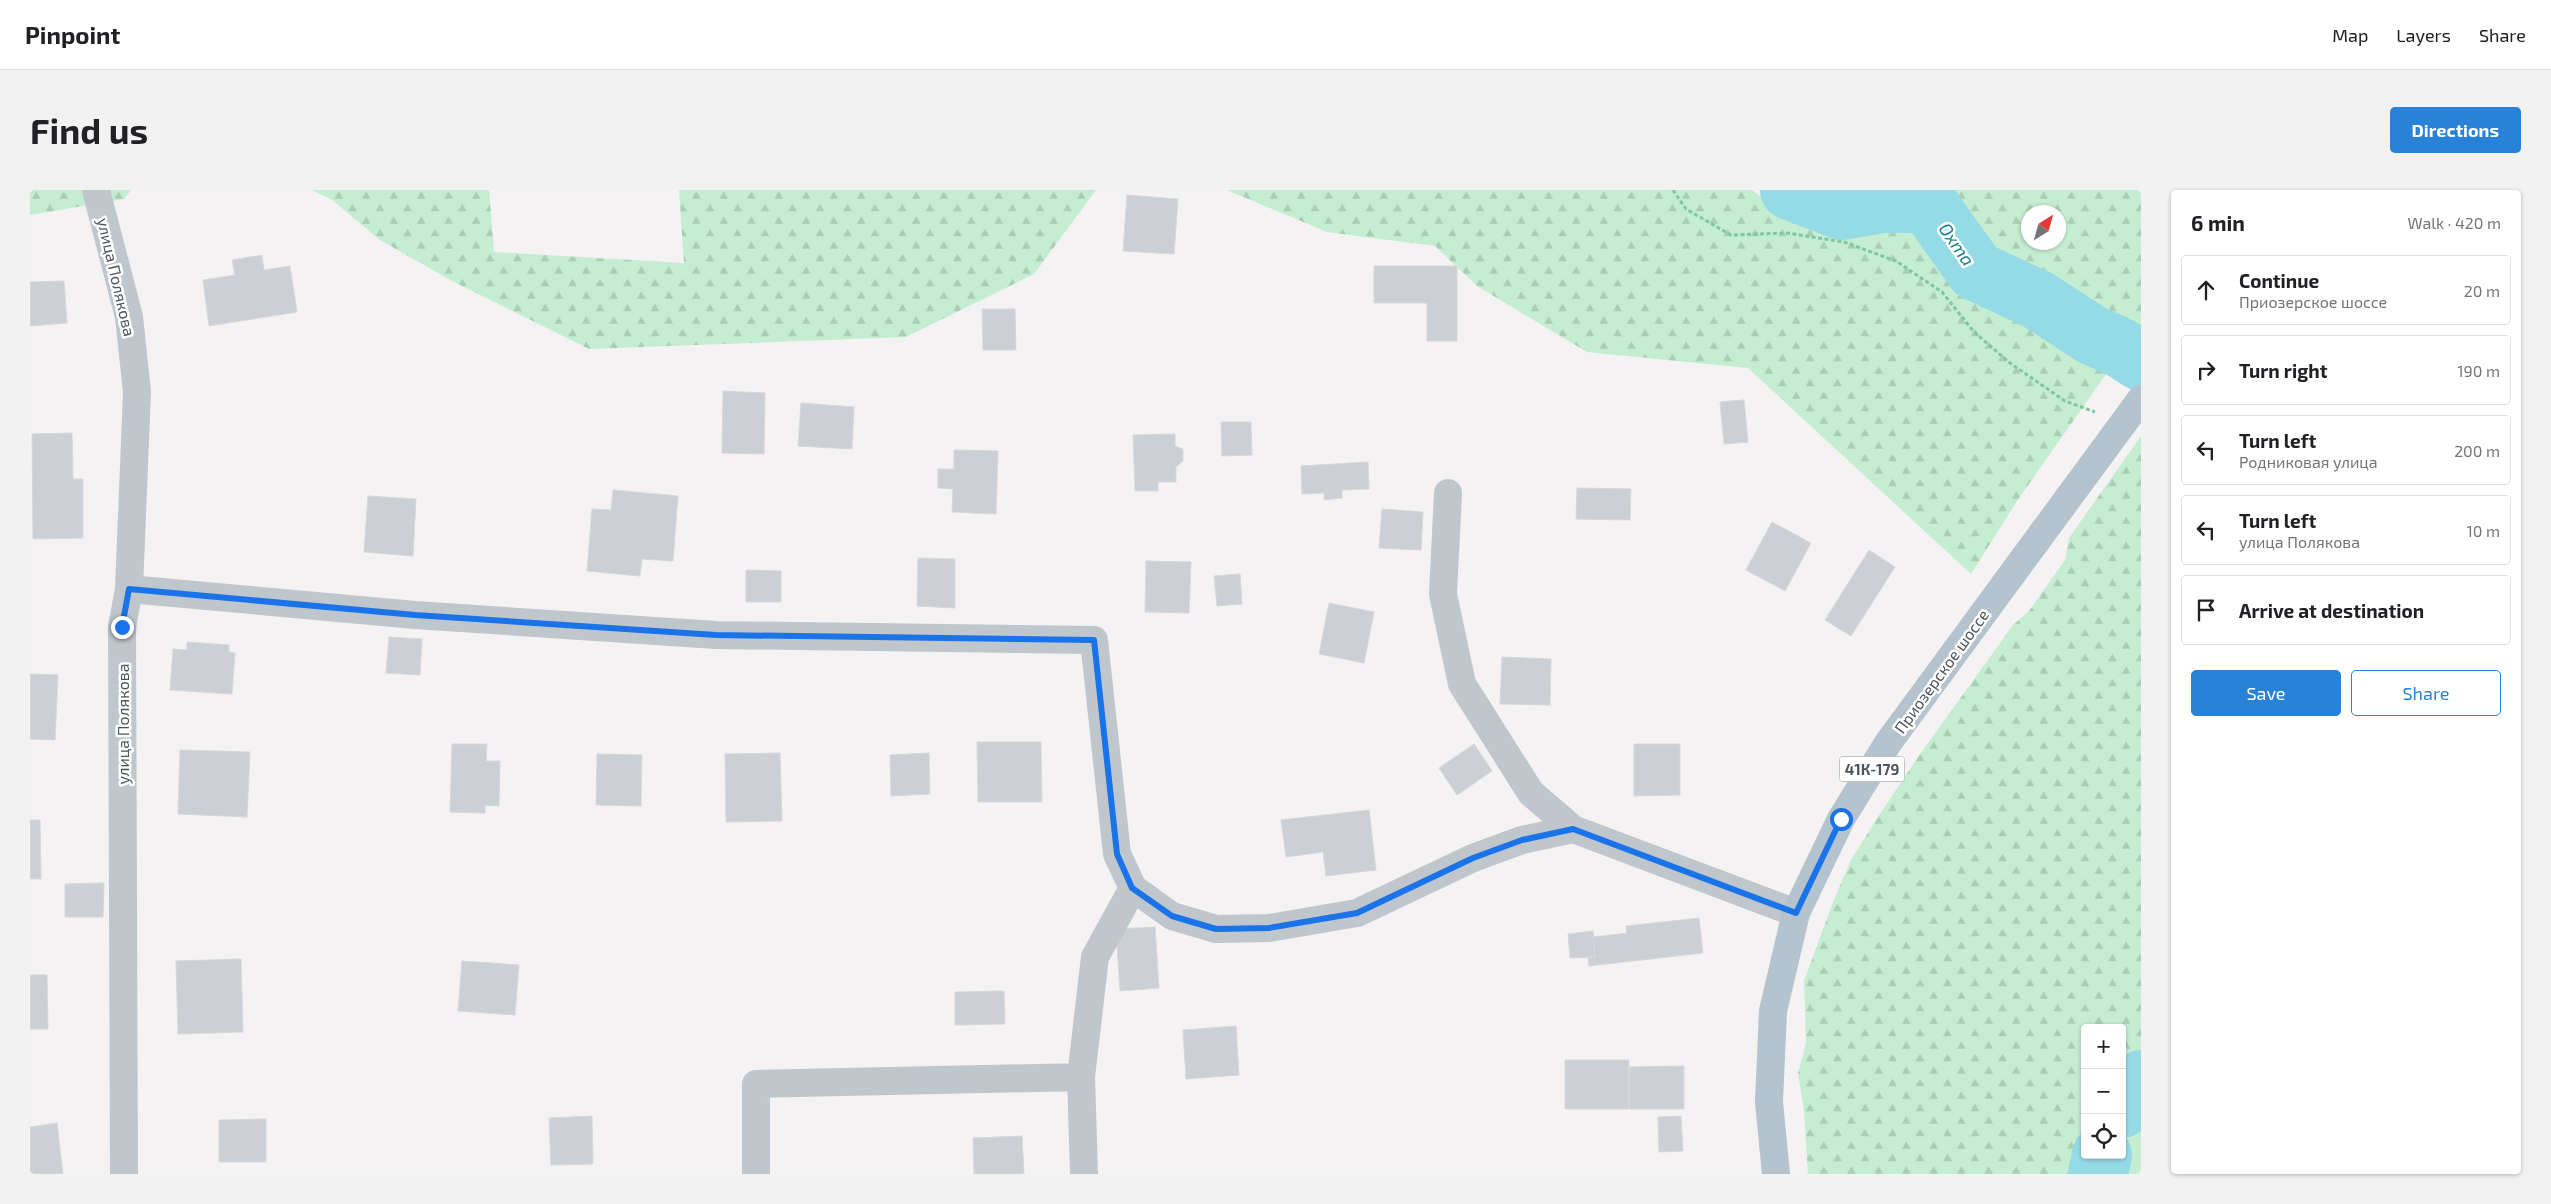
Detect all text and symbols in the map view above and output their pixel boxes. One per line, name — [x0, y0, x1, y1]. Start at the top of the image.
text: Pinpoint — [25, 20, 120, 49]
text: Map — [2332, 24, 2368, 46]
text: Layers — [2396, 24, 2451, 46]
text: Share — [2479, 24, 2526, 46]
button: Directions — [2390, 107, 2521, 153]
text: Find us — [30, 109, 148, 151]
north arrow — [2021, 205, 2066, 250]
text: 6 min — [2191, 210, 2245, 235]
text: Walk · 420 m — [2408, 213, 2501, 232]
street label: улица Полякова — [93, 216, 140, 338]
water label: Охта — [1934, 218, 1980, 270]
text: Continue — [2239, 269, 2319, 292]
icon: ahead — [2192, 276, 2220, 304]
text: 20 m — [2464, 281, 2500, 300]
text: Приозерское шоссе — [2239, 292, 2387, 311]
icon: right — [2192, 356, 2220, 384]
text: Turn right — [2239, 359, 2327, 382]
text: 190 m — [2457, 361, 2500, 380]
text: Turn left — [2239, 429, 2316, 452]
icon: left — [2192, 436, 2220, 464]
text: 200 m — [2454, 441, 2500, 460]
text: Родниковая улица — [2239, 452, 2378, 471]
text: Turn left — [2239, 509, 2316, 532]
icon: left — [2192, 516, 2220, 544]
text: 10 m — [2466, 521, 2500, 540]
text: улица Полякова — [2239, 532, 2360, 551]
icon: arrive — [2192, 596, 2220, 624]
text: Arrive at destination — [2239, 599, 2424, 622]
street label: Приозерское шоссе — [1890, 605, 1992, 737]
route end — [111, 616, 134, 639]
street label: улица Полякова — [113, 664, 133, 785]
button: Save — [2191, 670, 2341, 716]
button: Share — [2351, 670, 2501, 716]
road number: 41К-179 — [1840, 756, 1904, 782]
route start — [1830, 808, 1853, 831]
map controls — [2081, 1024, 2126, 1159]
button: + — [2081, 1024, 2126, 1069]
button: − — [2081, 1069, 2126, 1114]
button: locate — [2081, 1114, 2126, 1159]

